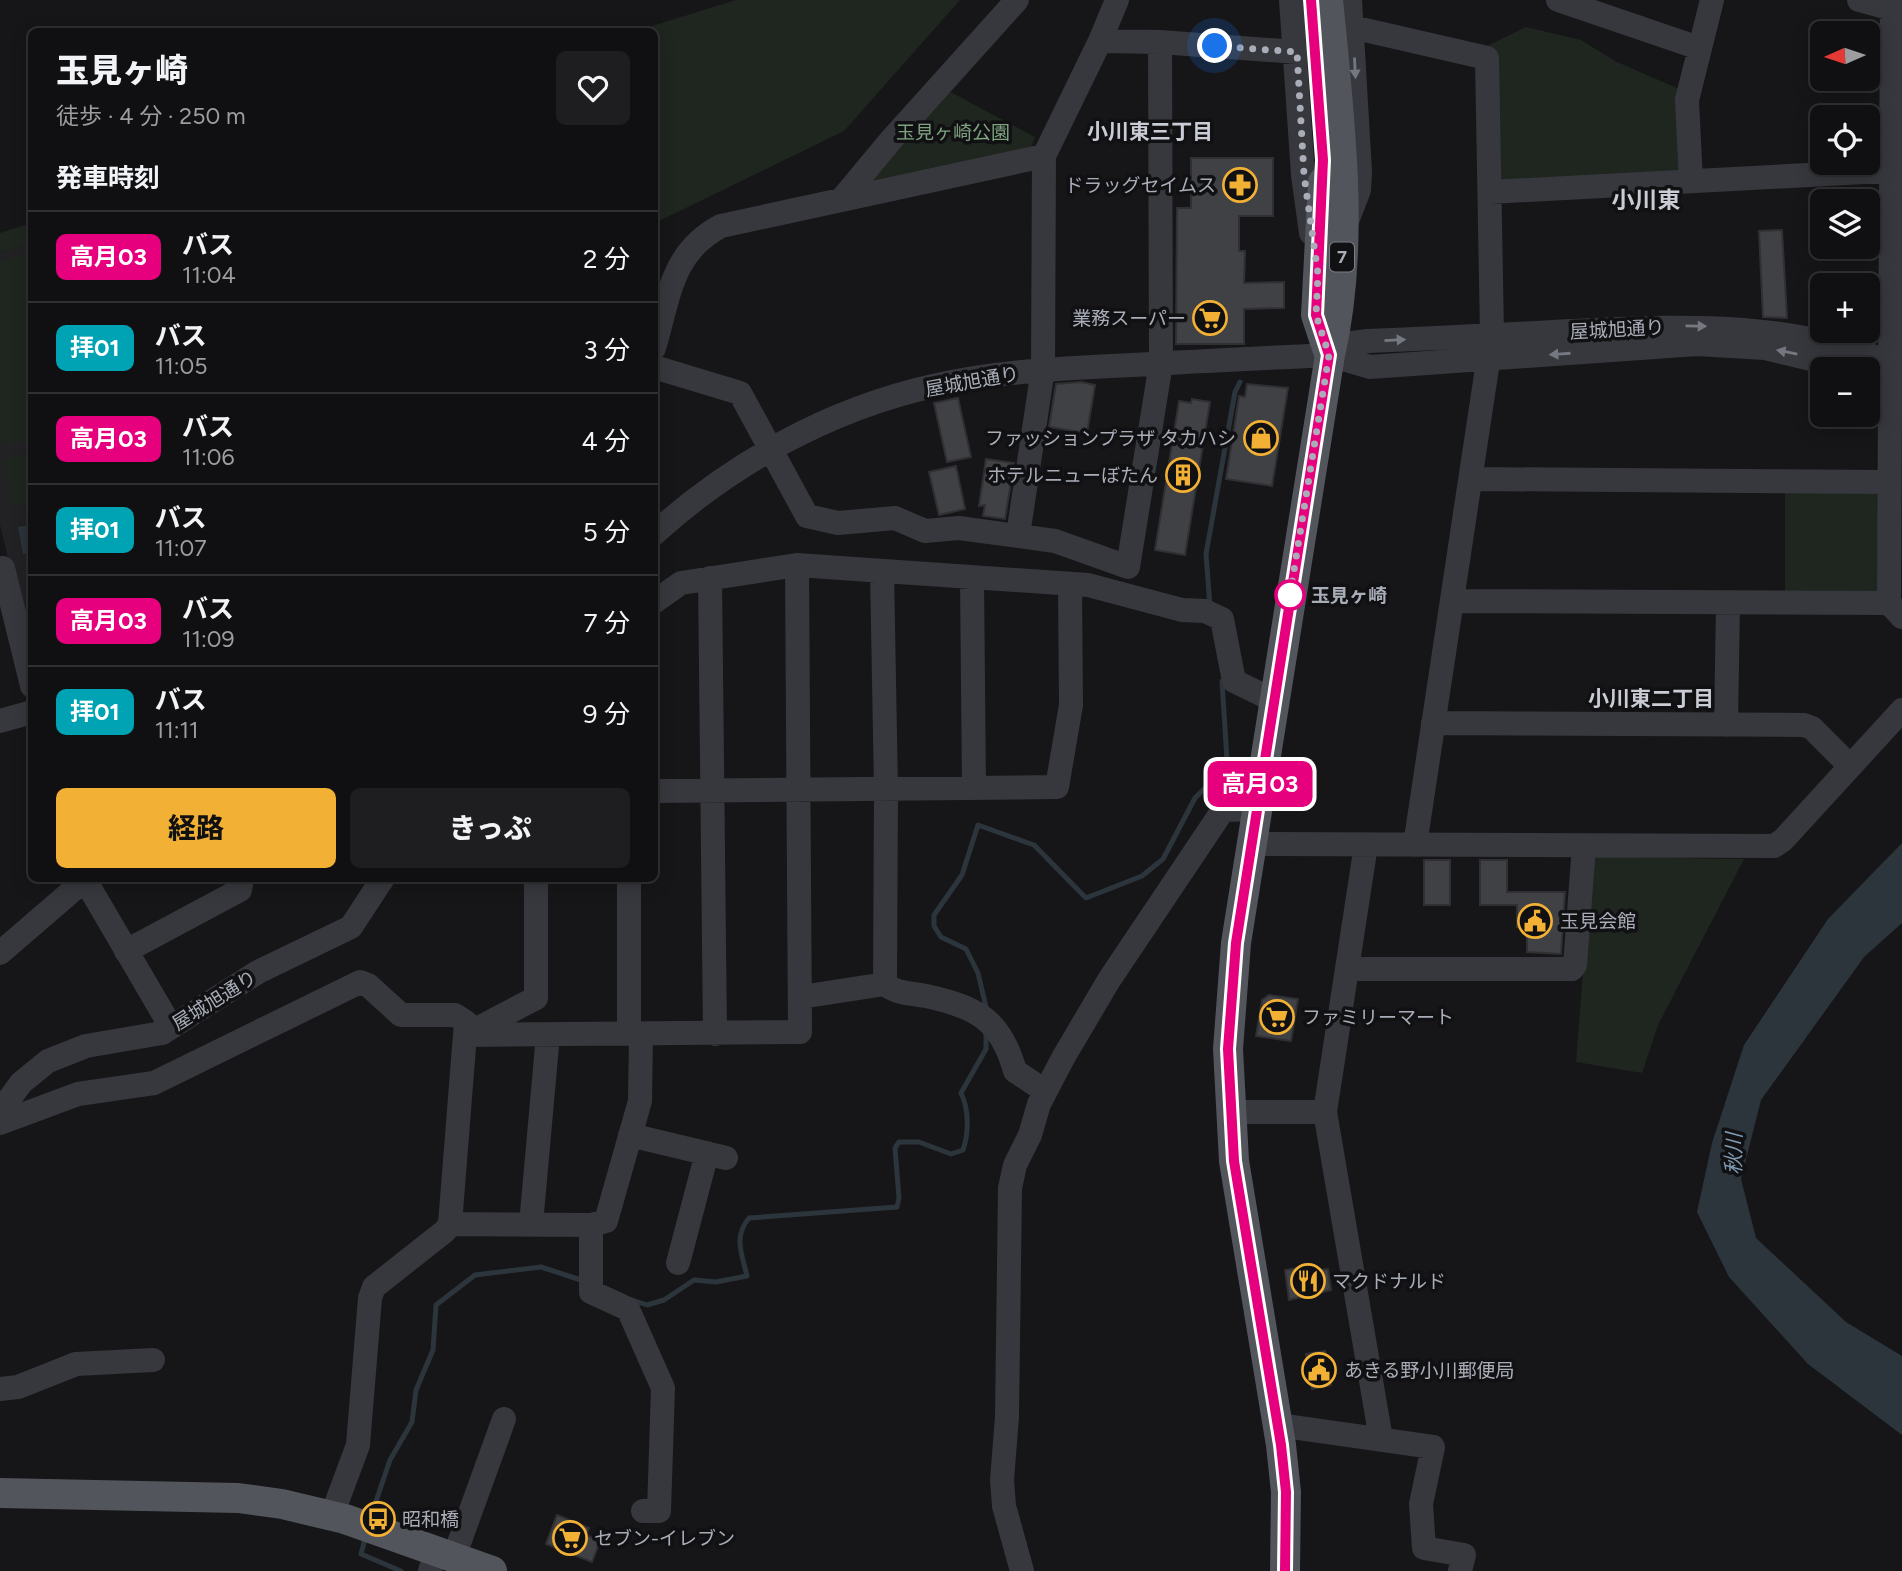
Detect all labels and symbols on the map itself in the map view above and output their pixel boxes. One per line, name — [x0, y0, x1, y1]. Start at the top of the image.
north arrow — [1810, 21, 1880, 91]
your location — [1197, 28, 1232, 63]
one-way arrow — [1349, 57, 1360, 79]
district label: 小川東三丁目 — [1087, 119, 1213, 144]
park label: 玉見ヶ崎公園 — [896, 121, 1010, 144]
pharmacy icon: ドラッグセイムス — [1221, 166, 1259, 204]
place label: ドラッグセイムス — [1064, 174, 1216, 197]
district label: 小川東 — [1612, 186, 1681, 214]
road number: 7 — [1330, 243, 1354, 272]
supermarket icon: 業務スーパー — [1191, 299, 1229, 337]
place label: 業務スーパー — [1072, 307, 1186, 330]
street label: 屋城旭通り — [1569, 316, 1665, 343]
one-way arrow — [1685, 320, 1707, 332]
one-way arrow — [1384, 335, 1406, 346]
one-way arrow — [1776, 347, 1798, 358]
one-way arrow — [1549, 349, 1571, 360]
street label: 屋城旭通り — [923, 362, 1021, 401]
shop icon: ファッションプラザ タカハシ — [1242, 419, 1280, 457]
place label: ファッションプラザ タカハシ — [985, 427, 1236, 450]
building icon: ホテルニューぼたん — [1164, 456, 1202, 494]
place label: ホテルニューぼたん — [987, 464, 1158, 487]
marker: 玉見ヶ崎 — [1275, 580, 1305, 610]
place label: 玉見ヶ崎 — [1311, 584, 1387, 607]
district label: 小川東二丁目 — [1588, 686, 1714, 711]
line badge: 高月03 — [1211, 761, 1309, 807]
public building icon: 玉見会館 — [1516, 902, 1554, 940]
place label: 玉見会館 — [1560, 910, 1636, 933]
street label: 屋城旭通り — [168, 965, 261, 1035]
supermarket icon: ファミリーマート — [1258, 998, 1296, 1036]
place label: ファミリーマート — [1302, 1006, 1454, 1029]
water label: 秋川 — [1721, 1131, 1746, 1175]
restaurant icon: マクドナルド — [1289, 1262, 1327, 1300]
place label: マクドナルド — [1332, 1270, 1446, 1293]
public building icon: あきる野小川郵便局 — [1300, 1351, 1338, 1389]
place label: あきる野小川郵便局 — [1344, 1359, 1515, 1382]
bus stop icon: 昭和橋 — [359, 1500, 397, 1538]
place label: 昭和橋 — [402, 1508, 459, 1531]
supermarket icon: セブン-イレブン — [551, 1519, 589, 1557]
place label: セブン-イレブン — [594, 1527, 735, 1550]

